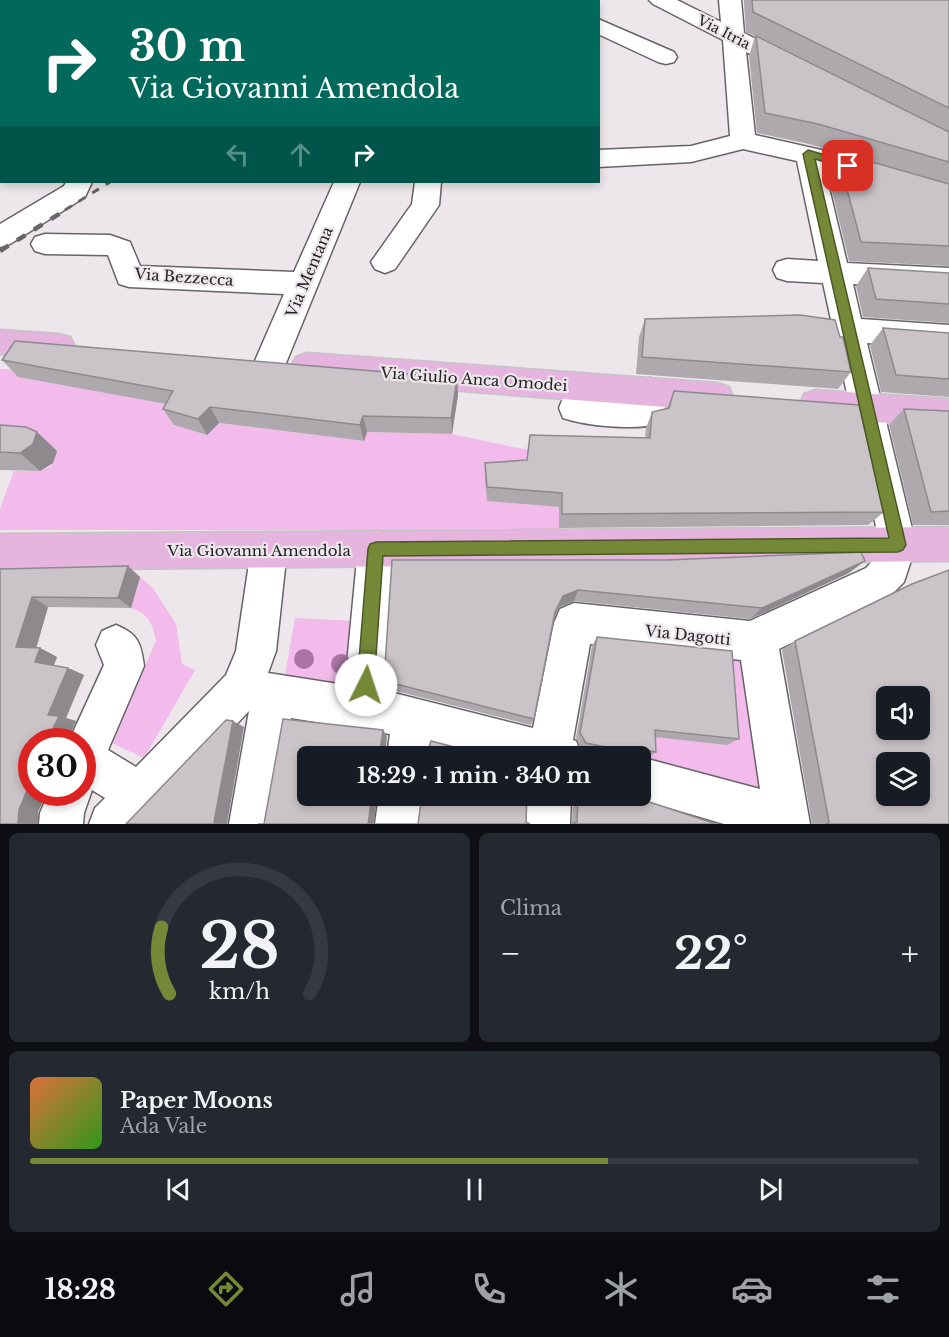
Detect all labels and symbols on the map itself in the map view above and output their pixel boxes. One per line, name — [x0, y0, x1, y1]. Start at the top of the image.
street label: Via Itria — [693, 11, 754, 53]
pin — [822, 140, 873, 191]
street label: Via Mentana — [281, 223, 337, 321]
street label: Via Bezzecca — [133, 264, 235, 290]
street label: Via Giulio Anca Omodei — [379, 363, 568, 395]
street label: Via Giovanni Amendola — [166, 541, 351, 560]
street label: Via Dagotti — [643, 621, 732, 649]
position arrow — [334, 653, 398, 717]
speed limit sign: 30 — [18, 728, 96, 806]

